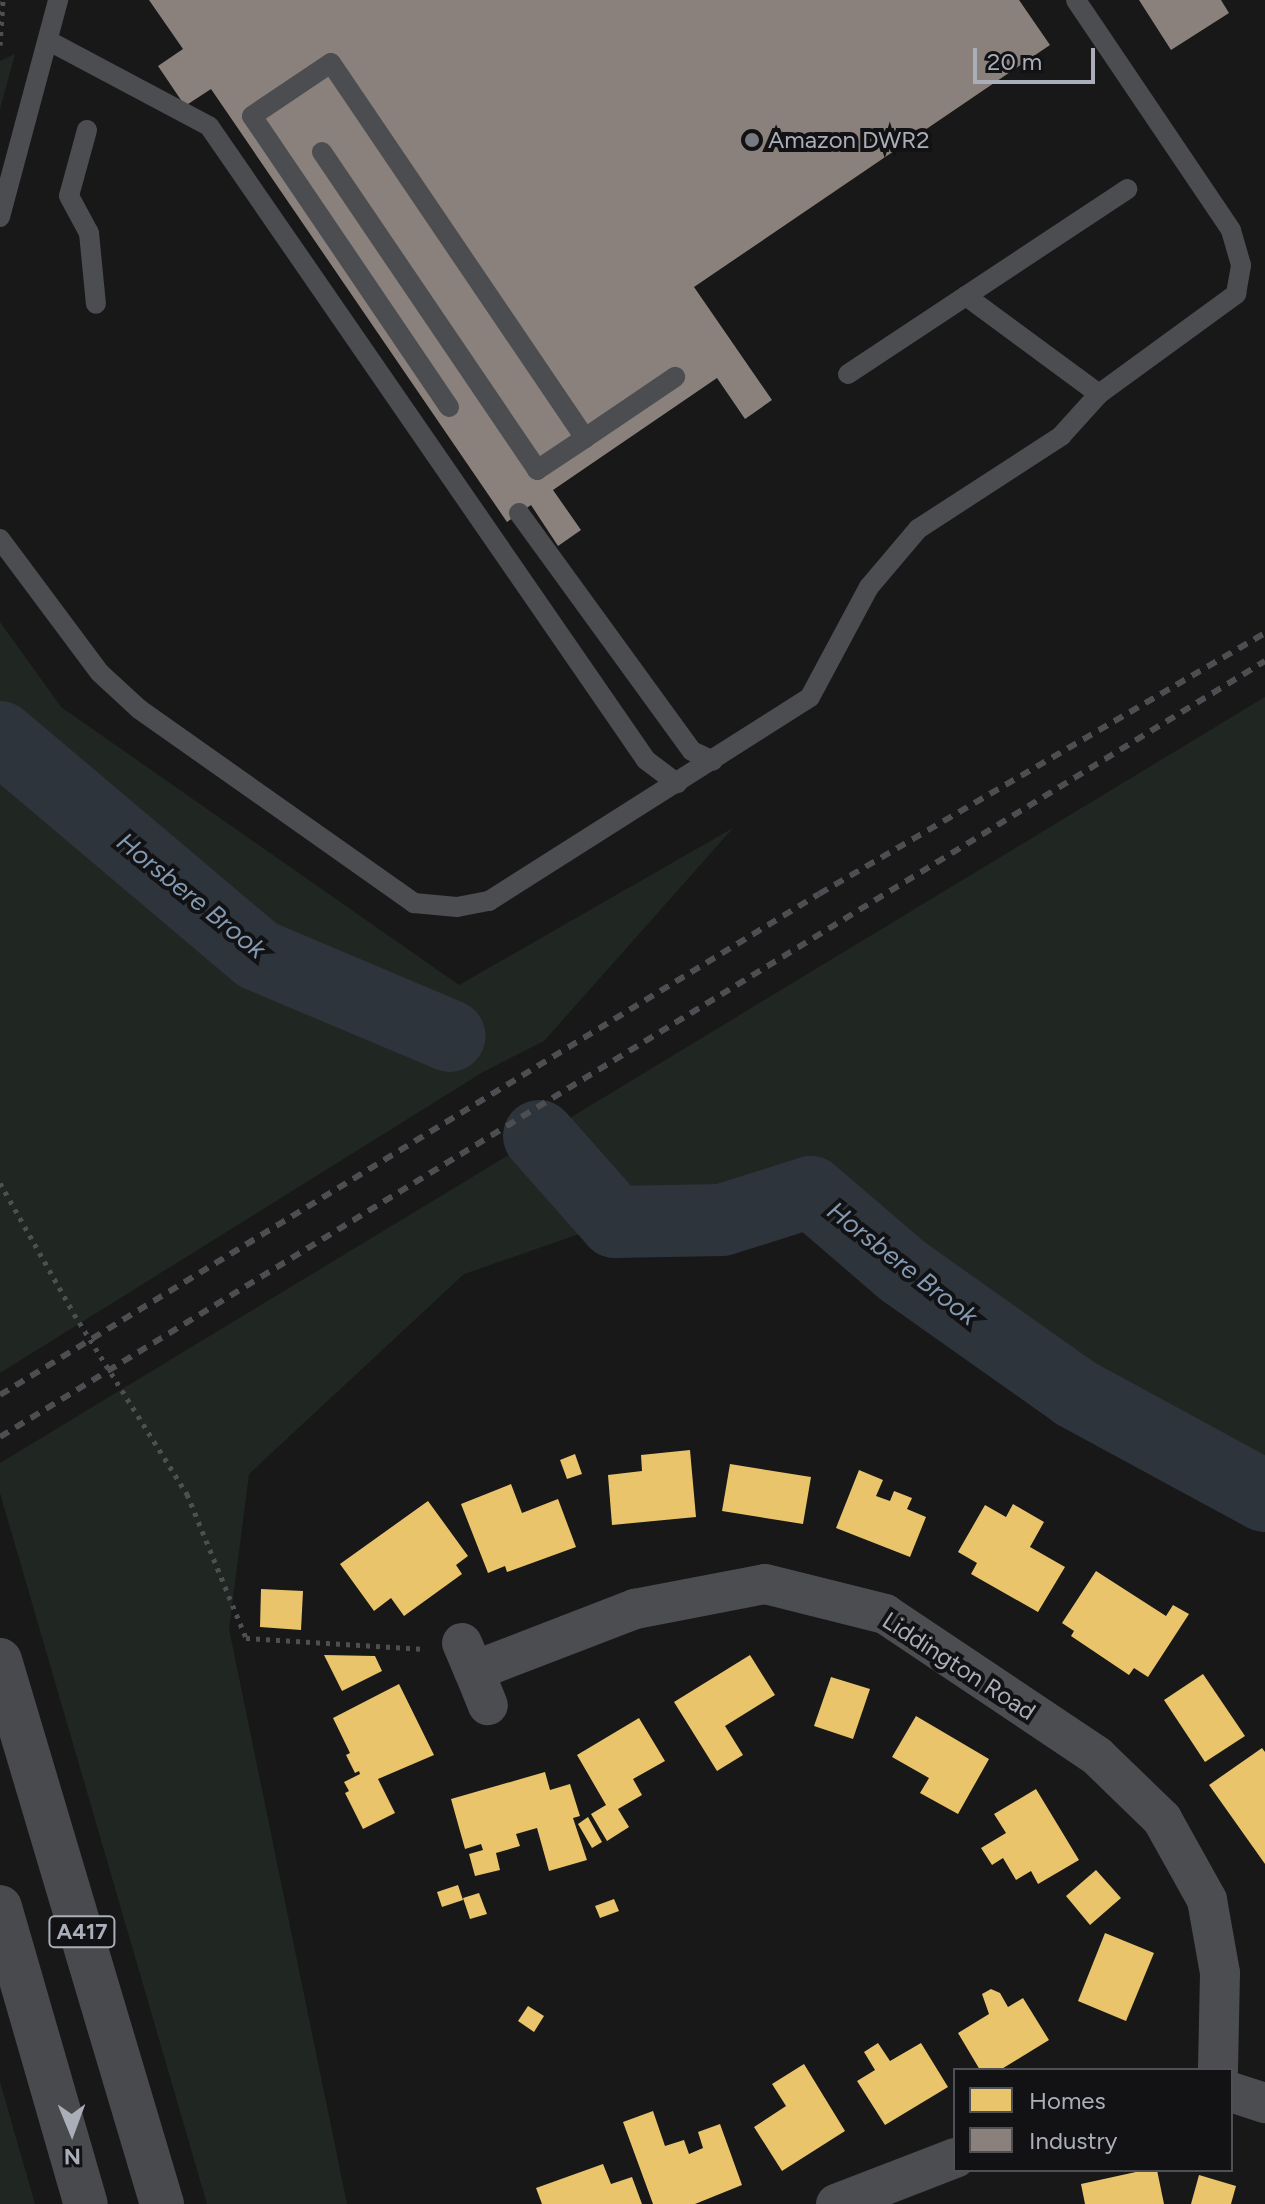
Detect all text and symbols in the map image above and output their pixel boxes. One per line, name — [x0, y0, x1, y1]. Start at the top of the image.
scale bar — [977, 32, 1099, 82]
text: 20 m — [987, 47, 1042, 76]
place label: Amazon DWR2 — [768, 126, 930, 154]
marker: Amazon DWR2 — [743, 131, 761, 149]
water label: Horsbere Brook — [110, 827, 272, 965]
water label: Horsbere Brook — [821, 1196, 983, 1332]
street label: Liddington Road — [877, 1606, 1041, 1726]
road number: A417 — [48, 1914, 116, 1950]
legend — [953, 2068, 1233, 2172]
text: Homes — [1029, 2086, 1106, 2115]
north arrow — [32, 2092, 112, 2172]
text: Industry — [1029, 2126, 1117, 2155]
text: N — [64, 2143, 81, 2170]

